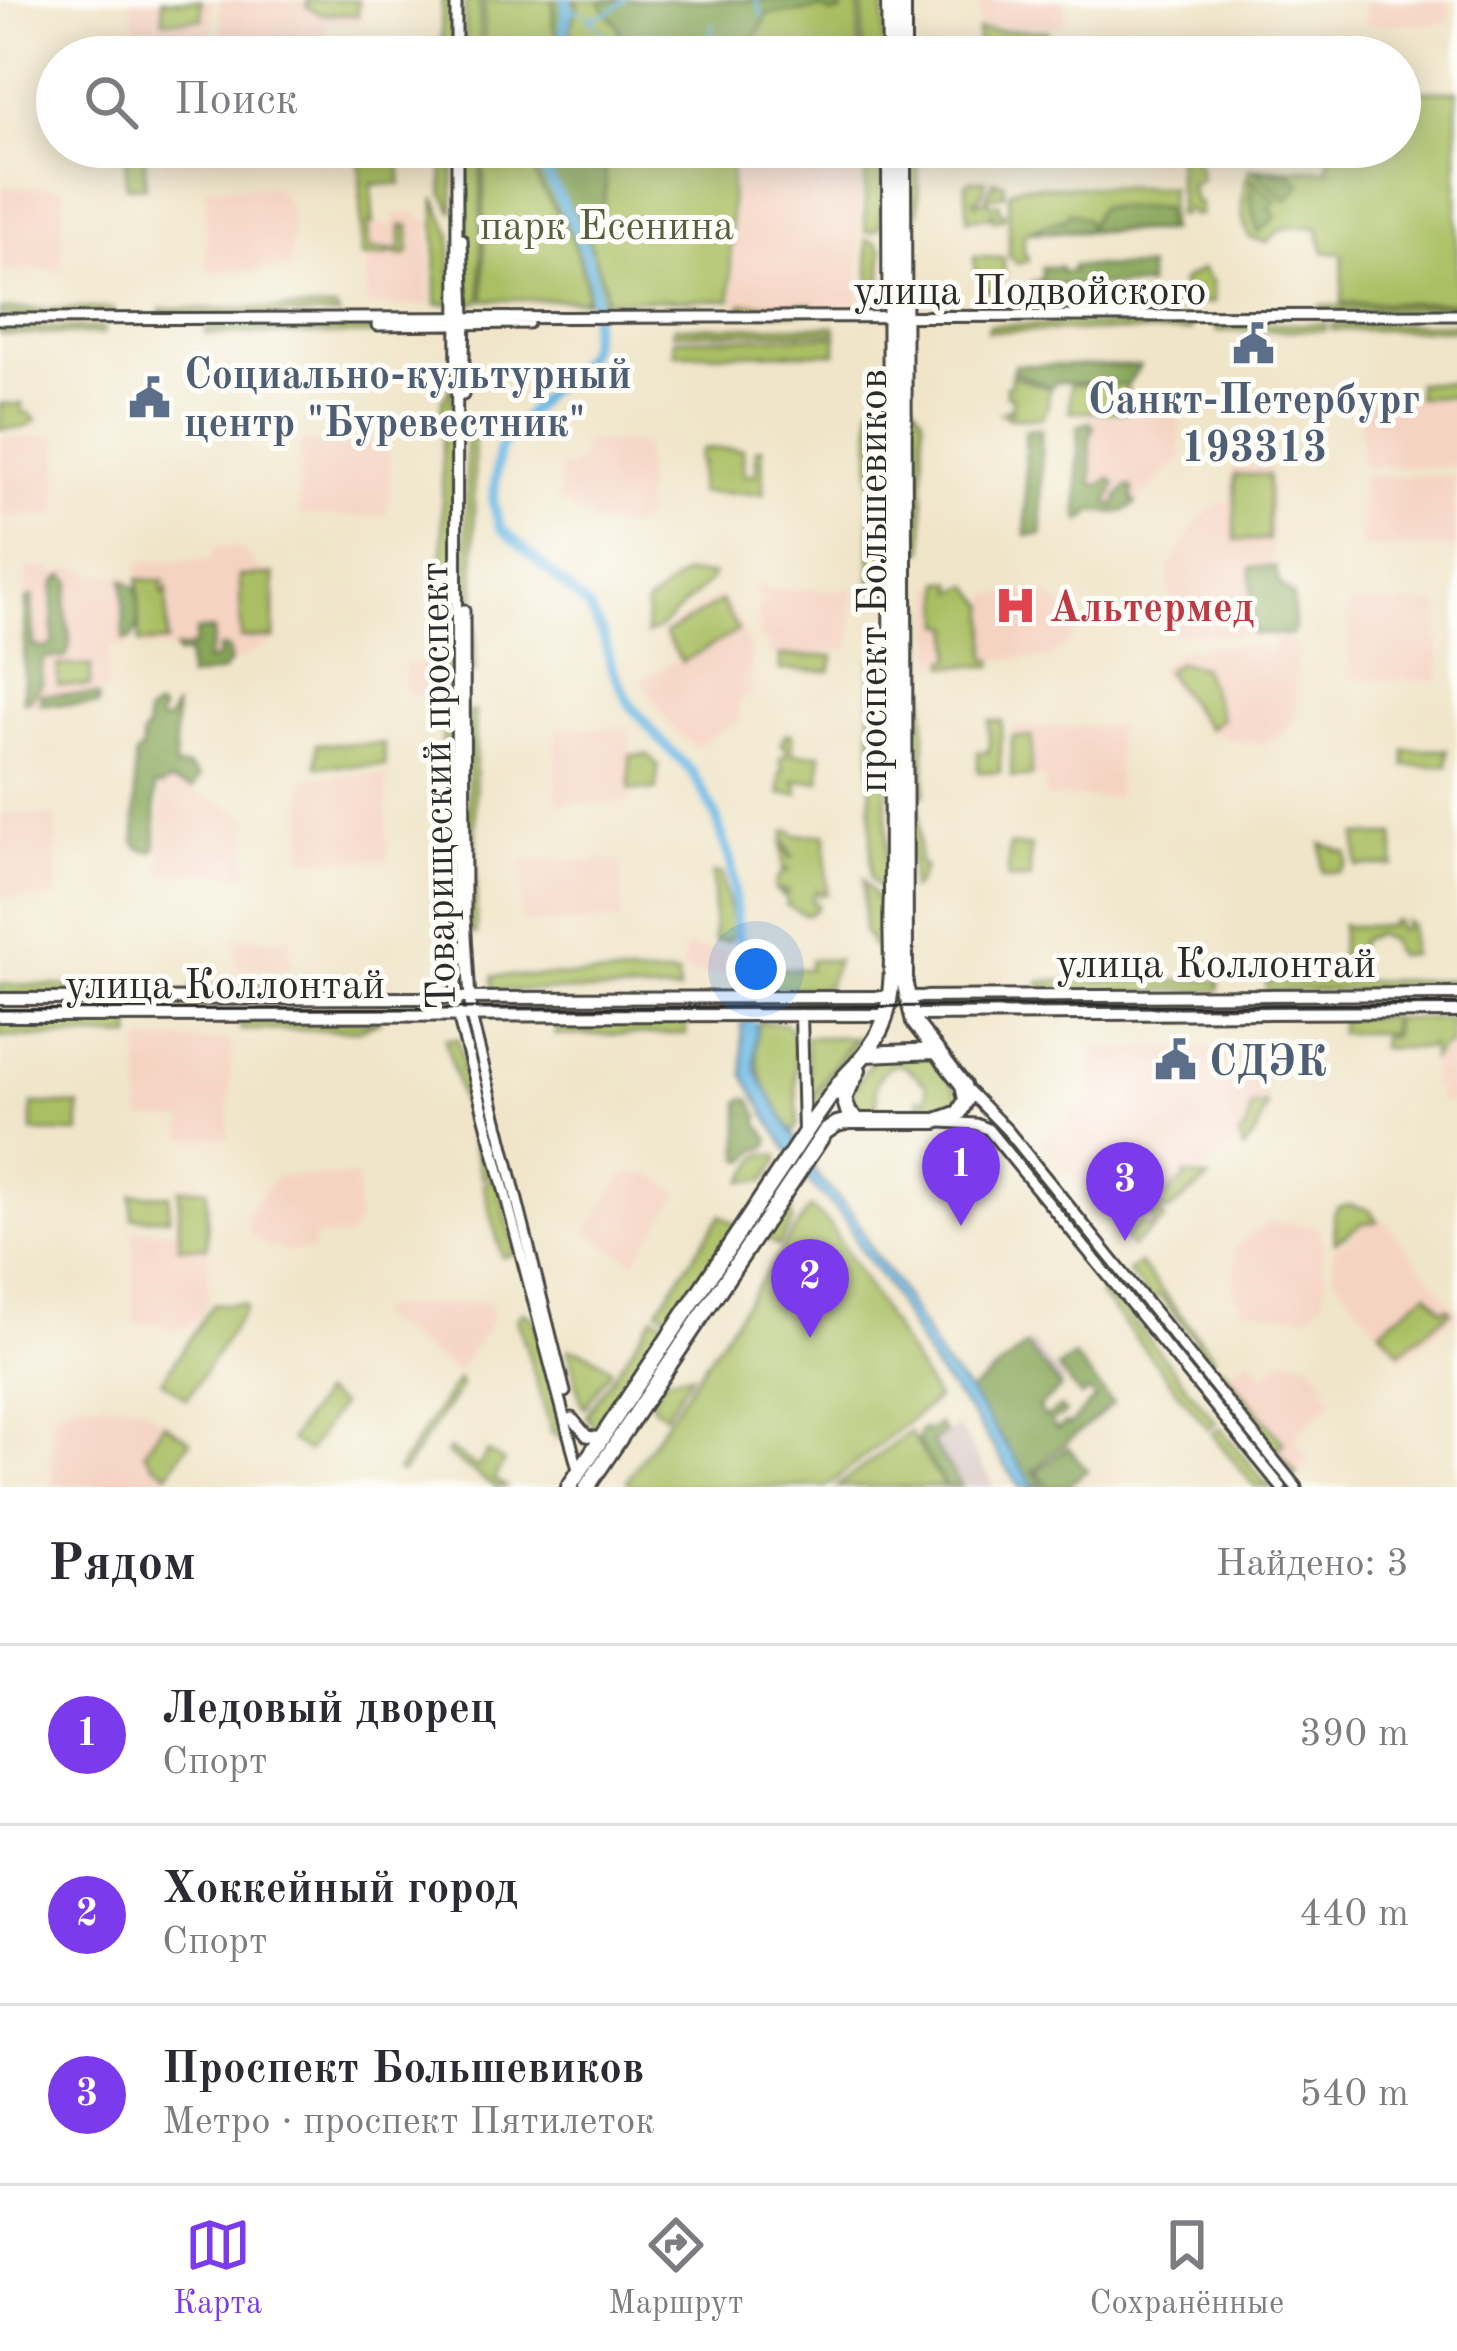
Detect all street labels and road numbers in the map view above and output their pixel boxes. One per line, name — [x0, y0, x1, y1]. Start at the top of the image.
street label: улица Подвойского — [853, 272, 1207, 314]
street label: проспект Большевиков — [854, 369, 896, 793]
street label: Товарищеский проспект — [415, 562, 465, 1010]
street label: улица Коллонтай — [1056, 945, 1376, 987]
street label: улица Коллонтай — [65, 966, 385, 1008]

